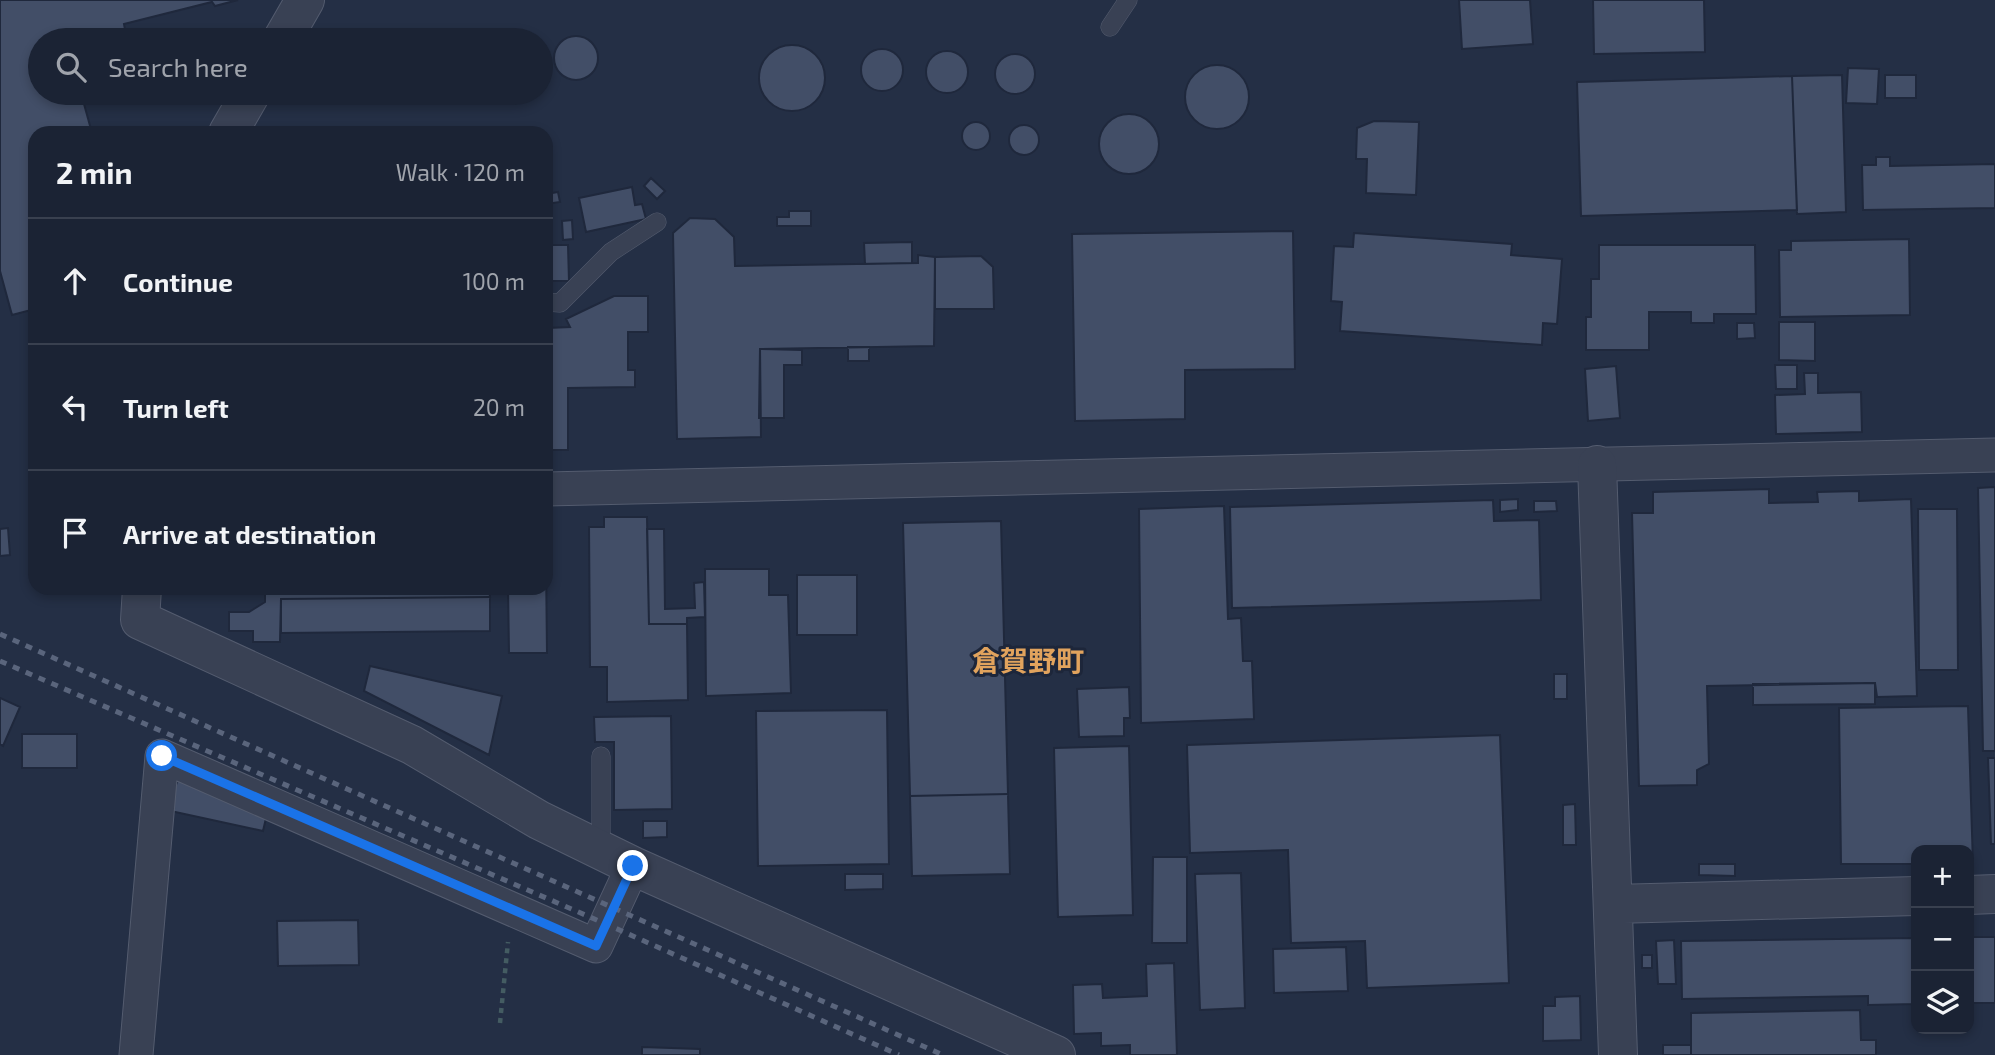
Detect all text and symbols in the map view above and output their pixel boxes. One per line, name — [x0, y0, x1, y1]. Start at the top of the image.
search box — [28, 28, 553, 105]
icon: search — [52, 48, 90, 86]
text: Search here — [108, 51, 248, 82]
text: 2 min — [56, 154, 133, 190]
text: Walk · 120 m — [396, 158, 525, 186]
icon: ahead — [56, 262, 94, 300]
text: Continue — [123, 266, 233, 297]
text: 100 m — [463, 267, 525, 295]
icon: left — [56, 388, 94, 426]
text: Turn left — [123, 392, 229, 423]
text: 20 m — [473, 393, 525, 421]
icon: arrive — [56, 514, 94, 552]
text: Arrive at destination — [123, 518, 376, 549]
district label: 倉賀野町 — [972, 643, 1084, 677]
route start — [146, 740, 177, 771]
map controls — [1911, 845, 1974, 1034]
button: + — [1911, 845, 1974, 908]
route end — [617, 850, 648, 881]
button: − — [1911, 908, 1974, 971]
button: layers — [1911, 971, 1974, 1034]

